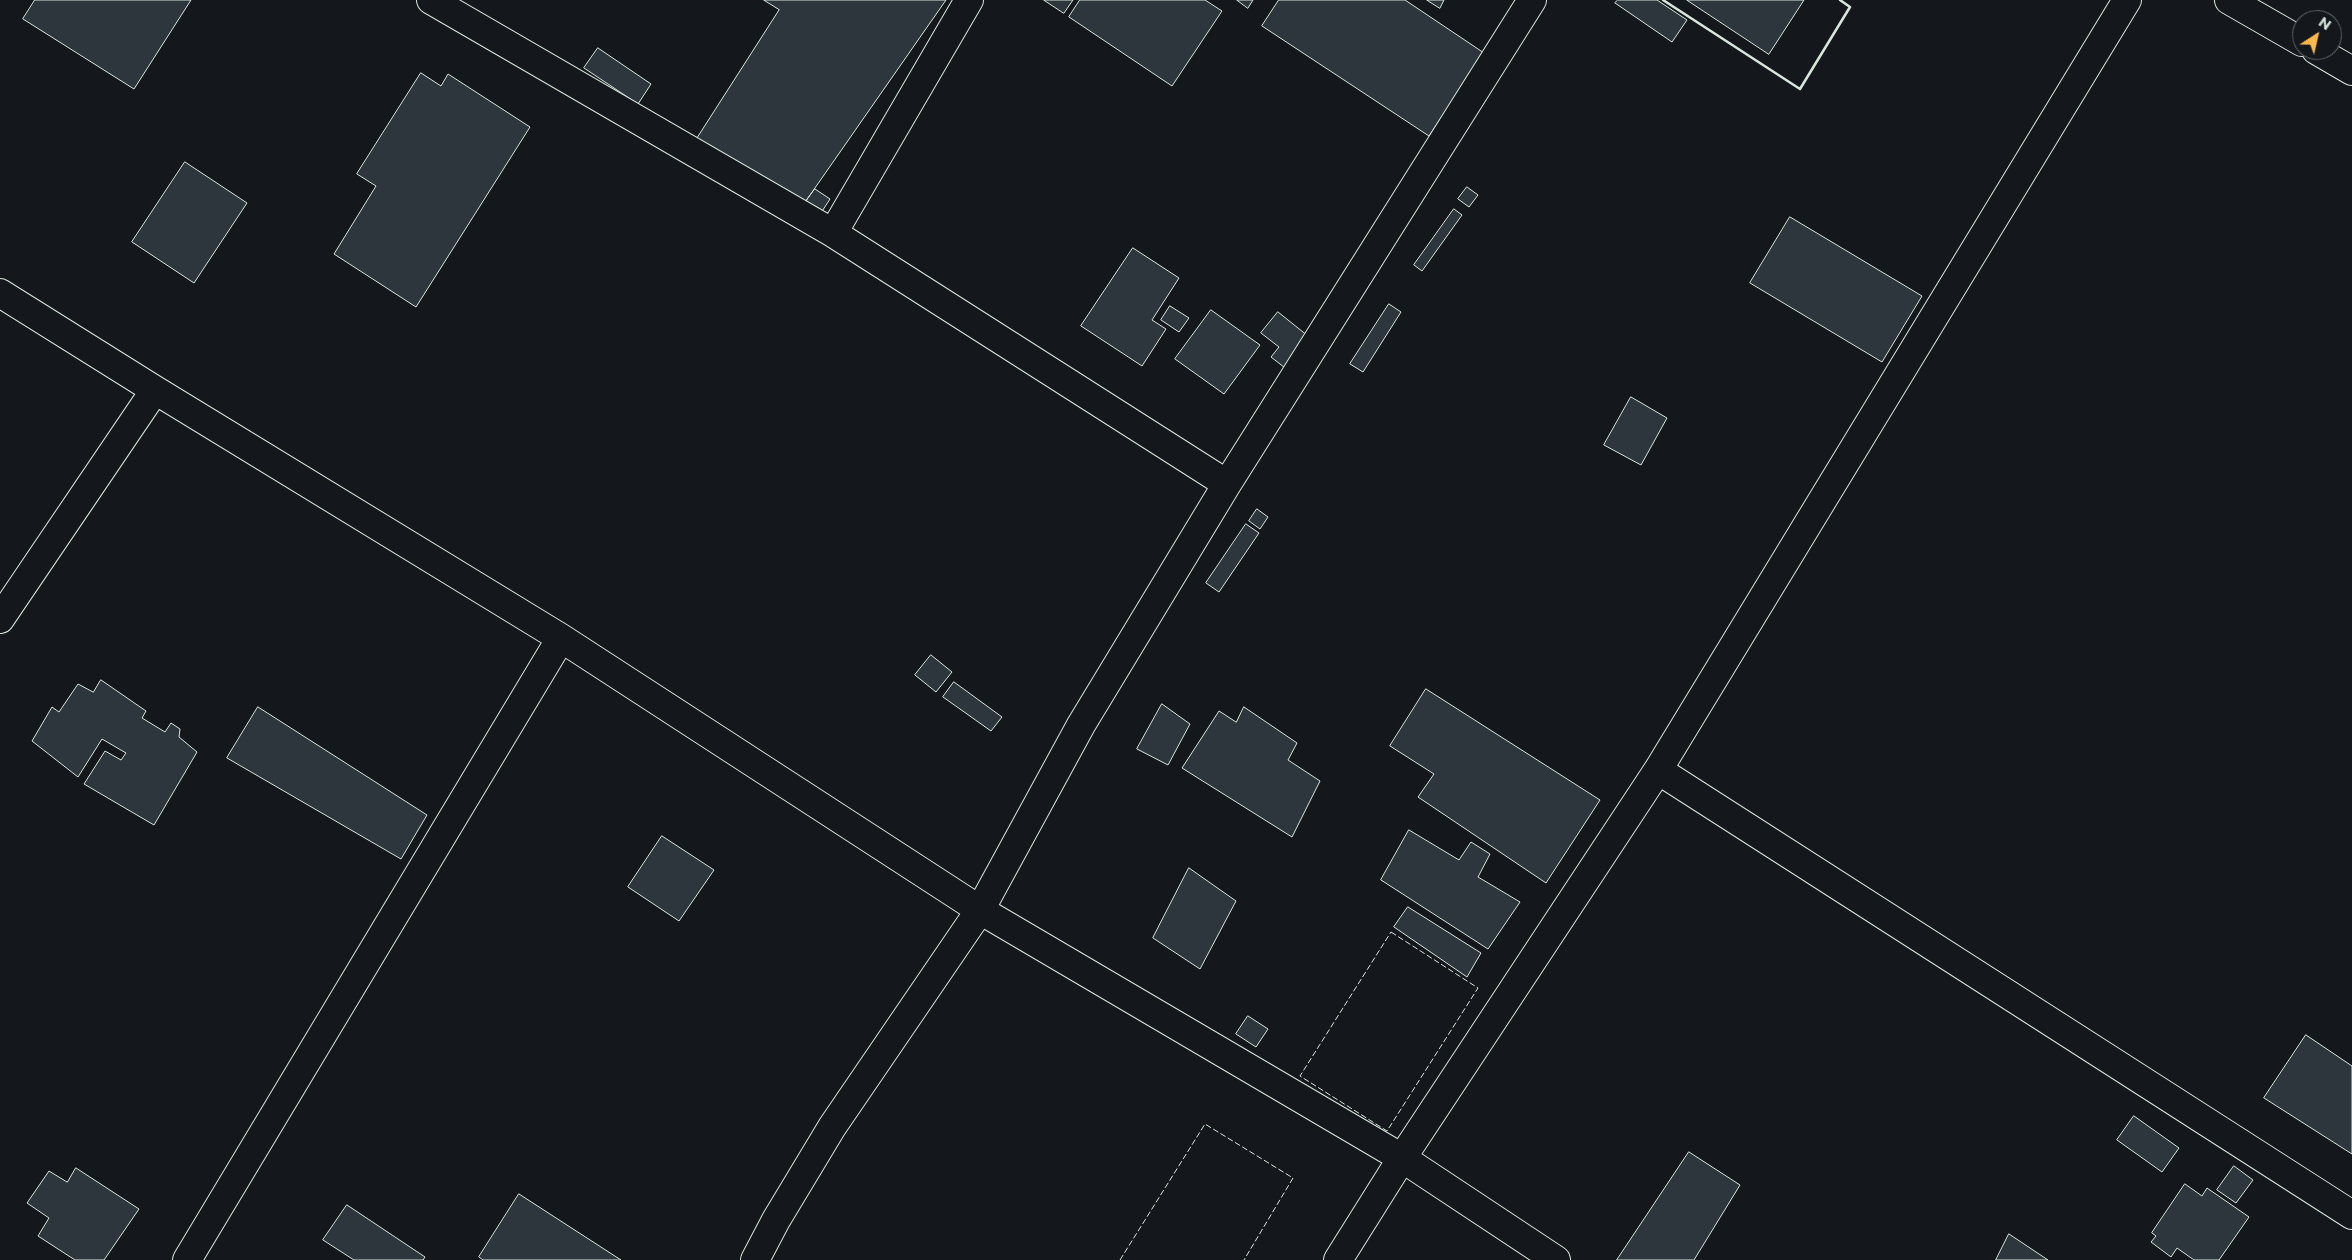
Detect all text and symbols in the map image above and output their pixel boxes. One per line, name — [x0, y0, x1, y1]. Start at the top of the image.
north arrow — [2292, 10, 2342, 60]
text: N — [2315, 13, 2335, 34]

